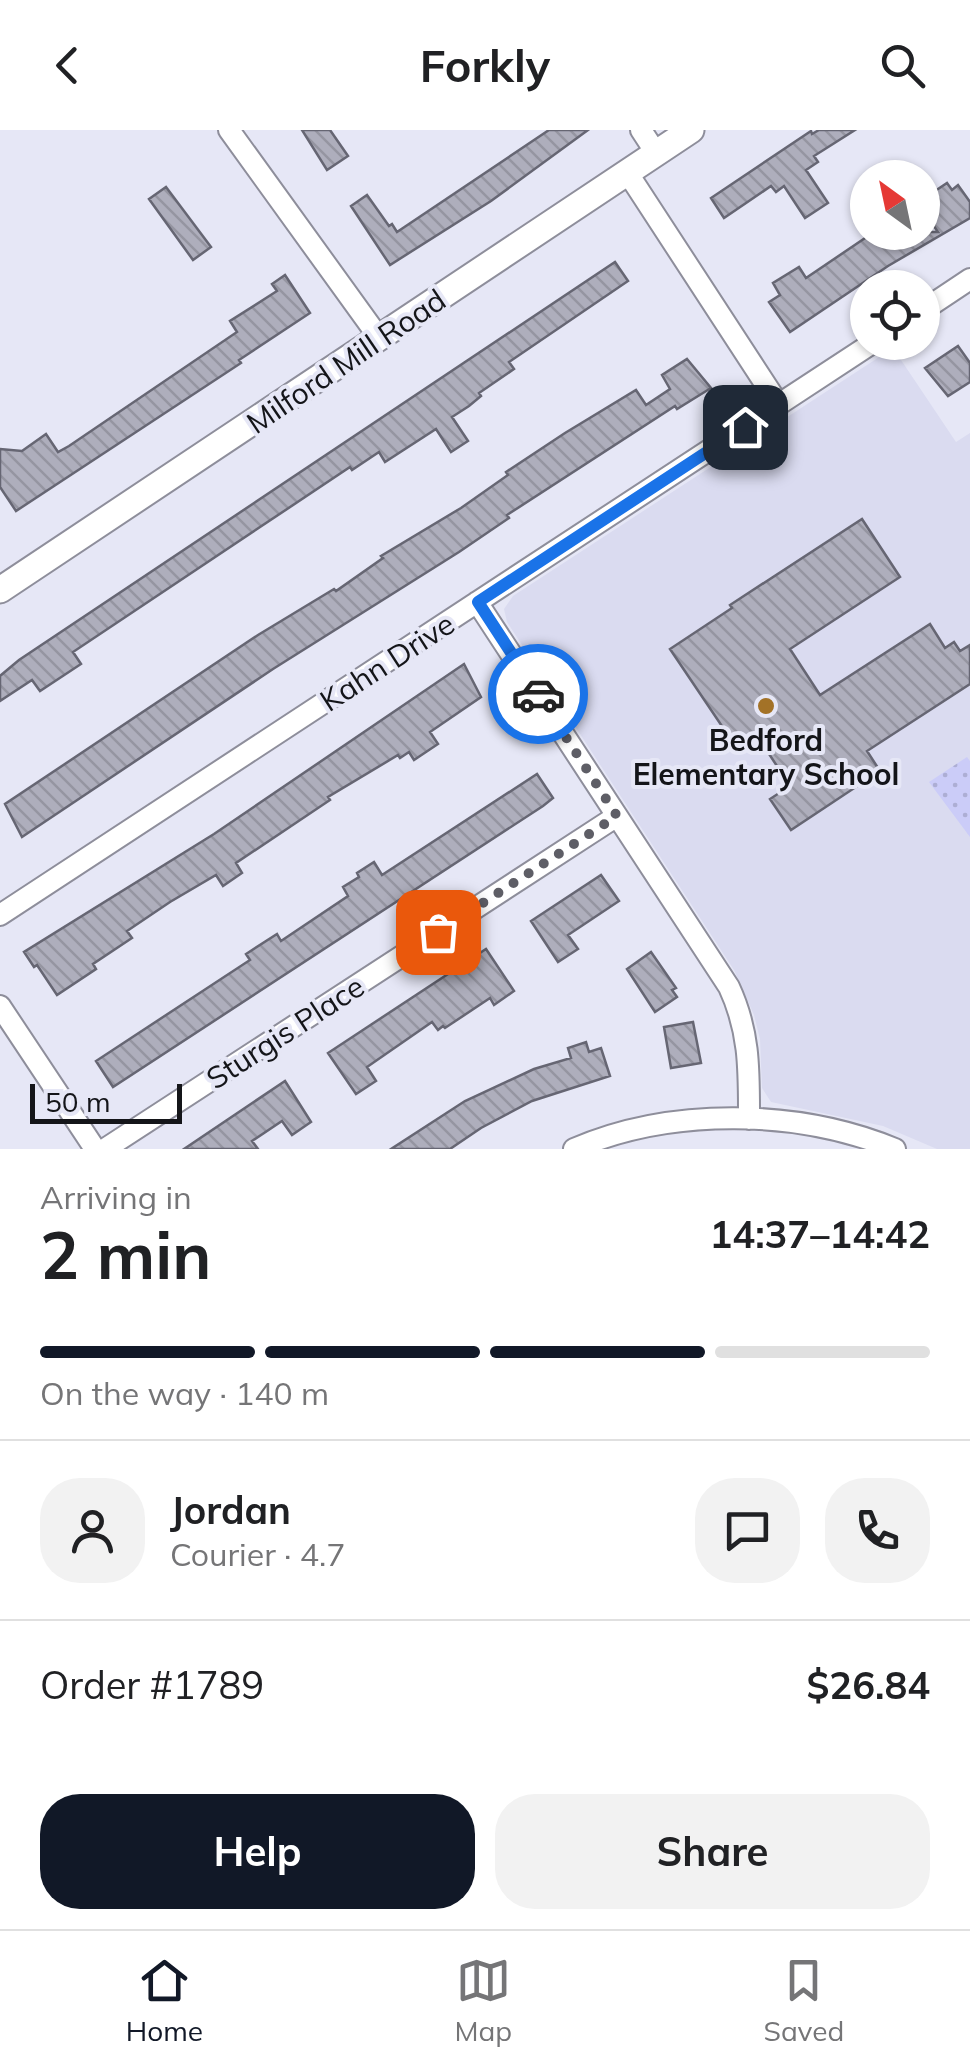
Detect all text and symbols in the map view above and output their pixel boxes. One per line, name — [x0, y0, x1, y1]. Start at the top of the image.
text: Forkly — [420, 37, 550, 93]
icon: back — [40, 38, 95, 93]
icon: search — [875, 38, 930, 93]
north arrow — [850, 160, 940, 250]
map controls — [850, 160, 940, 360]
button: locate — [850, 270, 940, 360]
street label: Milford Mill Road — [239, 280, 453, 442]
pin — [703, 385, 788, 470]
icon: home — [718, 400, 773, 455]
street label: Kahn Drive — [313, 605, 461, 719]
courier — [488, 644, 588, 744]
icon: car — [511, 667, 566, 722]
marker: Bedford Elementary School — [755, 695, 777, 717]
place label: Bedford Elementary School — [633, 721, 899, 793]
pin — [396, 890, 481, 975]
icon: bag — [411, 905, 466, 960]
street label: Sturgis Place — [199, 967, 371, 1097]
scale bar — [30, 1079, 182, 1124]
text: 50 m — [45, 1084, 111, 1119]
text: Arriving in — [40, 1177, 192, 1217]
text: 14:37–14:42 — [710, 1210, 930, 1258]
text: 2 min — [40, 1214, 211, 1295]
text: On the way · 140 m — [40, 1373, 329, 1413]
button: person — [40, 1478, 145, 1583]
button: chat — [695, 1478, 800, 1583]
button: phone — [825, 1478, 930, 1583]
text: Jordan — [170, 1486, 291, 1534]
text: Courier · 4.7 — [170, 1534, 346, 1574]
text: Order #1789 — [40, 1661, 264, 1709]
text: $26.84 — [807, 1661, 930, 1709]
button: Help — [40, 1794, 475, 1909]
button: Share — [495, 1794, 930, 1909]
tab: Home — [126, 1953, 203, 2048]
tab: Map — [454, 1953, 512, 2048]
tab: Saved — [763, 1953, 844, 2048]

